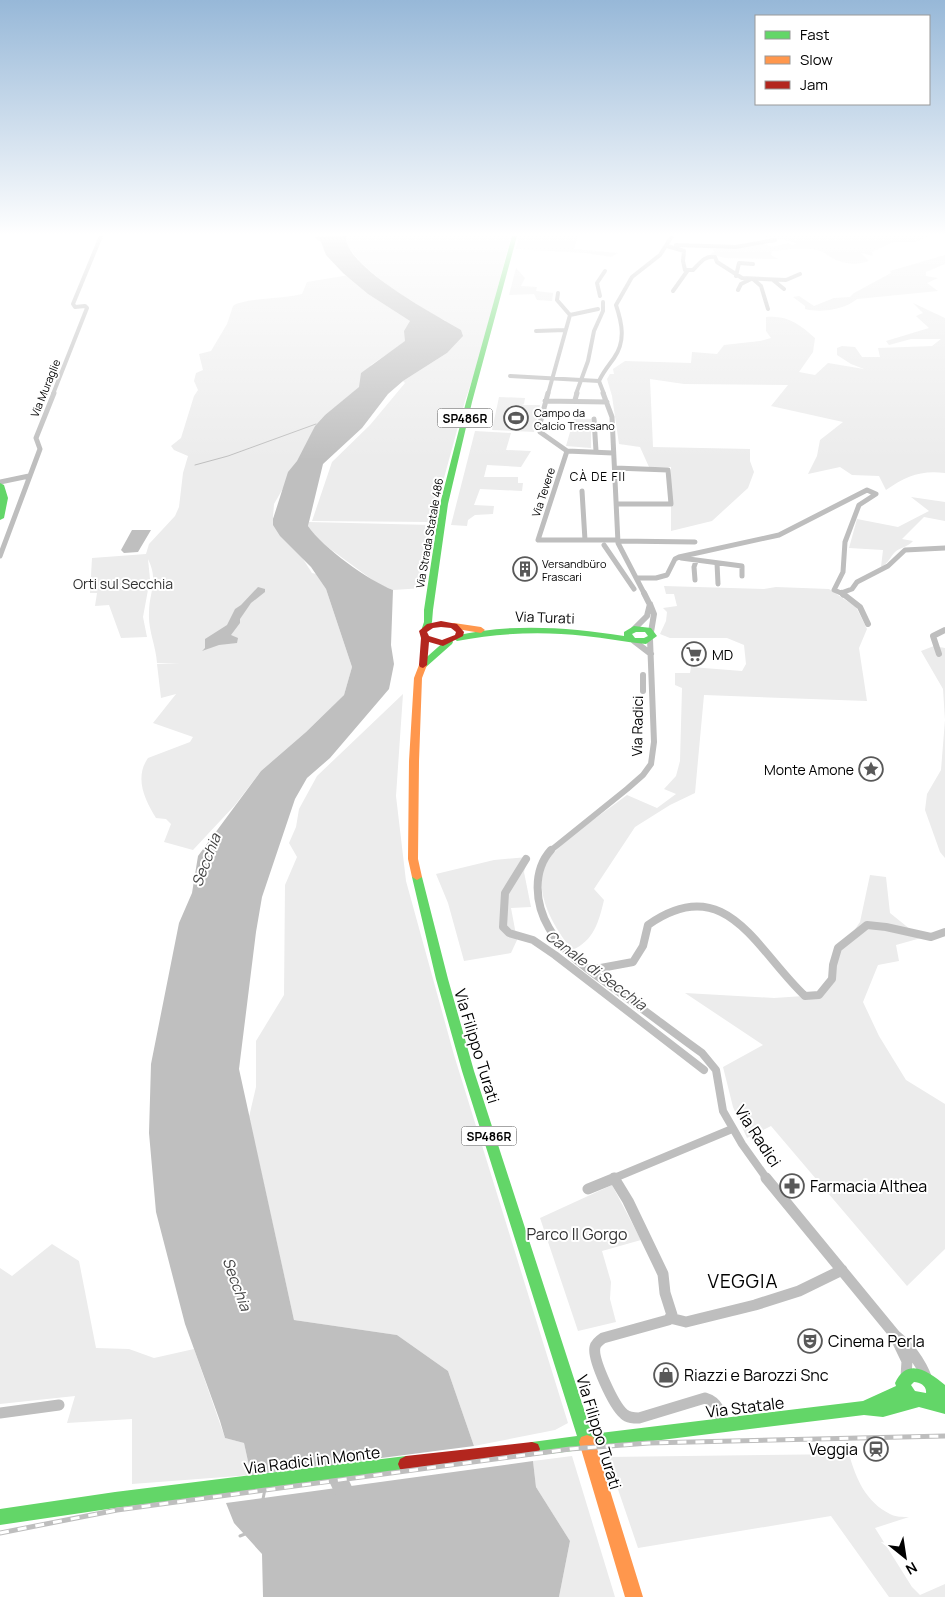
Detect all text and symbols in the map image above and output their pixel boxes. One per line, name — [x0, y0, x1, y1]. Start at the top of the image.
legend — [755, 15, 930, 105]
text: Fast — [800, 24, 829, 45]
text: Slow — [800, 49, 833, 70]
text: Jam — [800, 74, 828, 95]
street label: Via Muraglie — [27, 356, 64, 419]
sports icon: Campo da Calcio Tressano — [503, 405, 529, 431]
place label: Campo da Calcio Tressano — [534, 405, 615, 433]
road number: SP486R — [438, 408, 492, 428]
street label: Via Tevere — [528, 465, 558, 519]
district label: CÀ DE FII — [570, 468, 626, 485]
street label: Via Strada Statale 486 — [412, 476, 446, 589]
building icon: Versandbüro Frascari — [512, 556, 538, 582]
place label: Versandbüro Frascari — [542, 556, 607, 584]
park label: Orti sul Secchia — [73, 574, 173, 593]
street label: Via Turati — [515, 606, 575, 628]
supermarket icon: MD — [681, 641, 707, 667]
place label: MD — [712, 645, 733, 664]
street label: Via Radici — [627, 695, 647, 757]
place icon: Monte Amone — [858, 756, 884, 782]
place label: Monte Amone — [764, 760, 854, 779]
water label: Secchia — [186, 830, 226, 890]
water label: Canale di Secchia — [541, 925, 652, 1016]
street label: Via Filippo Turati — [449, 986, 505, 1106]
street label: Via Radici — [730, 1101, 786, 1171]
road number: SP486R — [462, 1126, 516, 1146]
pharmacy icon: Farmacia Althea — [779, 1173, 805, 1199]
place label: Farmacia Althea — [810, 1175, 927, 1197]
park label: Parco Il Gorgo — [527, 1223, 627, 1245]
water label: Secchia — [218, 1255, 257, 1314]
district label: VEGGIA — [708, 1268, 779, 1294]
theatre icon: Cinema Perla — [797, 1328, 823, 1354]
place label: Cinema Perla — [828, 1330, 925, 1352]
shop icon: Riazzi e Barozzi Snc — [653, 1362, 679, 1388]
place label: Riazzi e Barozzi Snc — [684, 1364, 829, 1386]
street label: Via Filippo Turati — [571, 1372, 627, 1492]
street label: Via Statale — [705, 1391, 785, 1423]
station icon: Veggia — [863, 1436, 889, 1462]
place label: Veggia — [808, 1438, 858, 1460]
street label: Via Radici in Monte — [243, 1441, 381, 1479]
north arrow — [880, 1532, 930, 1582]
text: N — [903, 1558, 921, 1579]

